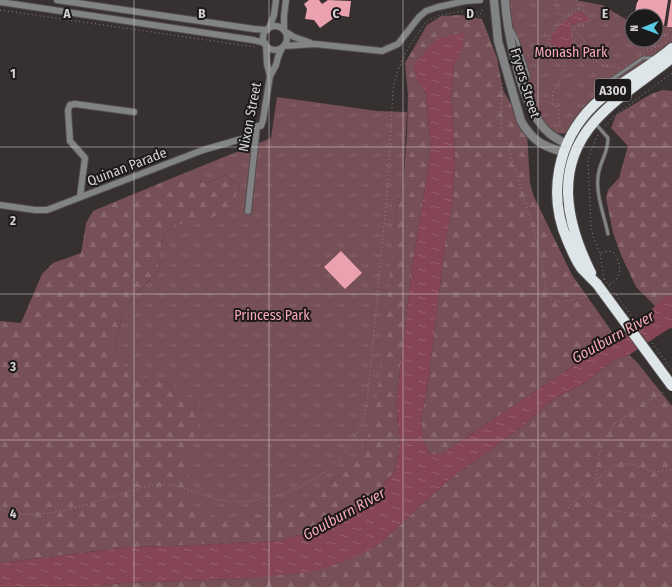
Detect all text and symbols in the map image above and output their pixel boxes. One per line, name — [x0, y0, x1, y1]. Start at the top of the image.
text: A — [62, 6, 71, 21]
text: B — [198, 6, 206, 21]
text: C — [333, 6, 340, 21]
text: D — [466, 6, 474, 21]
text: E — [602, 6, 608, 21]
north arrow — [624, 8, 664, 48]
text: N — [628, 25, 641, 32]
park label: Monash Park — [535, 44, 608, 61]
street label: Fryers Street — [506, 46, 544, 120]
text: 1 — [10, 66, 16, 81]
road number: A300 — [595, 79, 631, 101]
street label: Nixon Street — [235, 80, 265, 153]
street label: Quinan Parade — [85, 144, 169, 190]
text: 2 — [9, 213, 16, 228]
park label: Princess Park — [234, 307, 310, 324]
water label: Goulburn River — [569, 307, 658, 367]
text: 3 — [9, 359, 16, 374]
water label: Goulburn River — [300, 484, 389, 544]
text: 4 — [10, 506, 17, 521]

